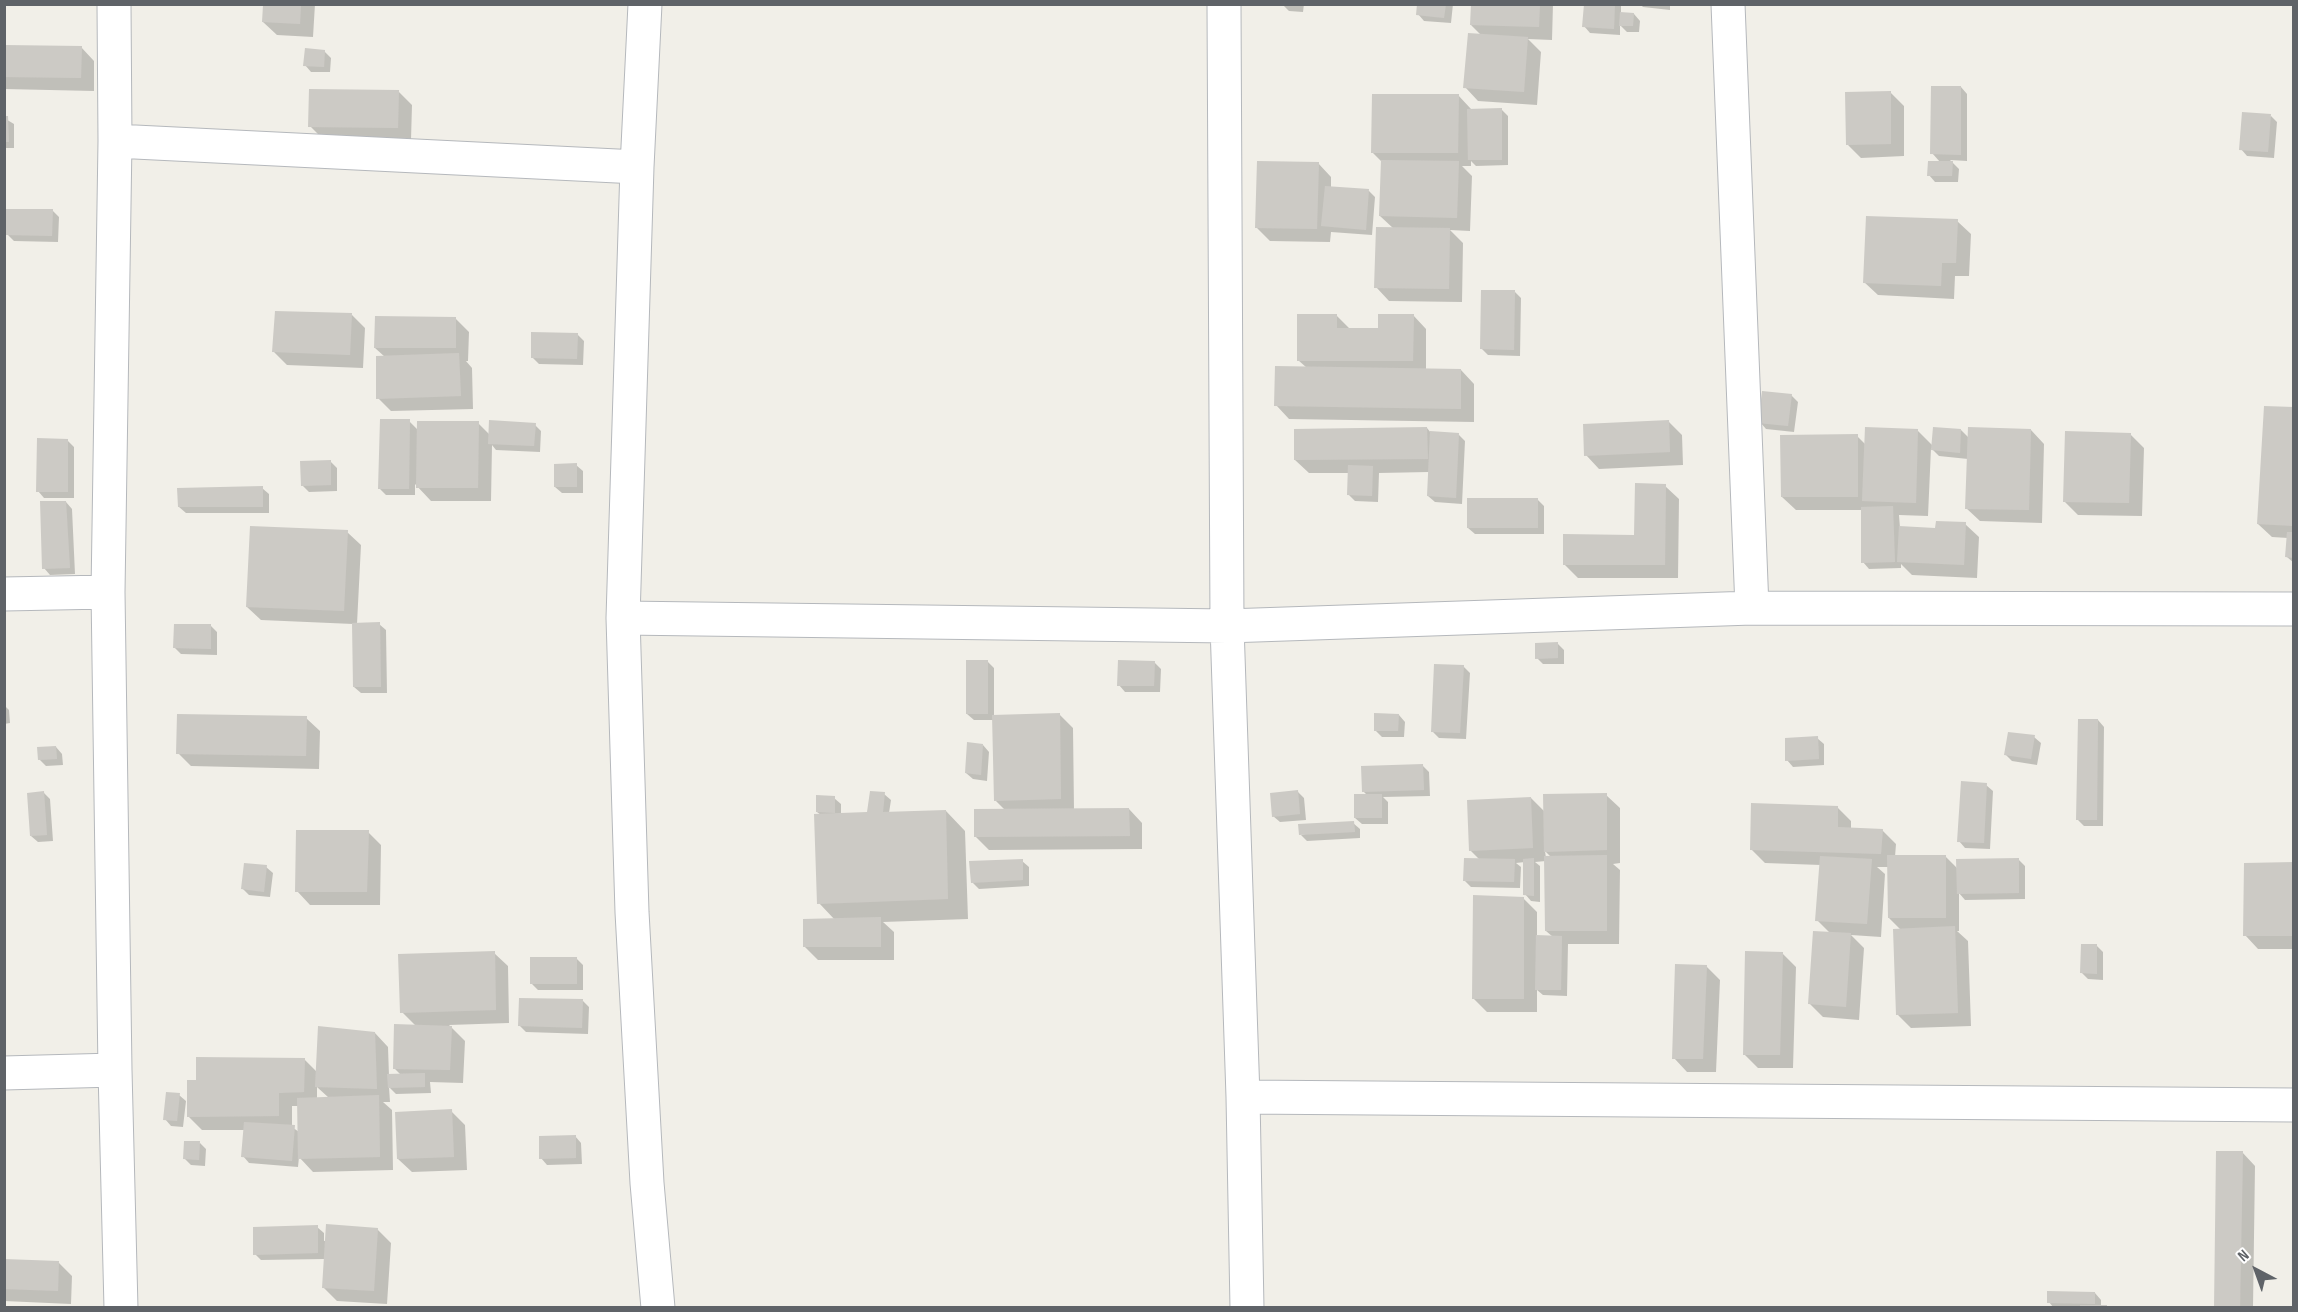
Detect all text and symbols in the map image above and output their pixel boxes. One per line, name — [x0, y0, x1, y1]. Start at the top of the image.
north arrow — [2226, 1240, 2286, 1300]
text: N — [2234, 1246, 2253, 1266]

